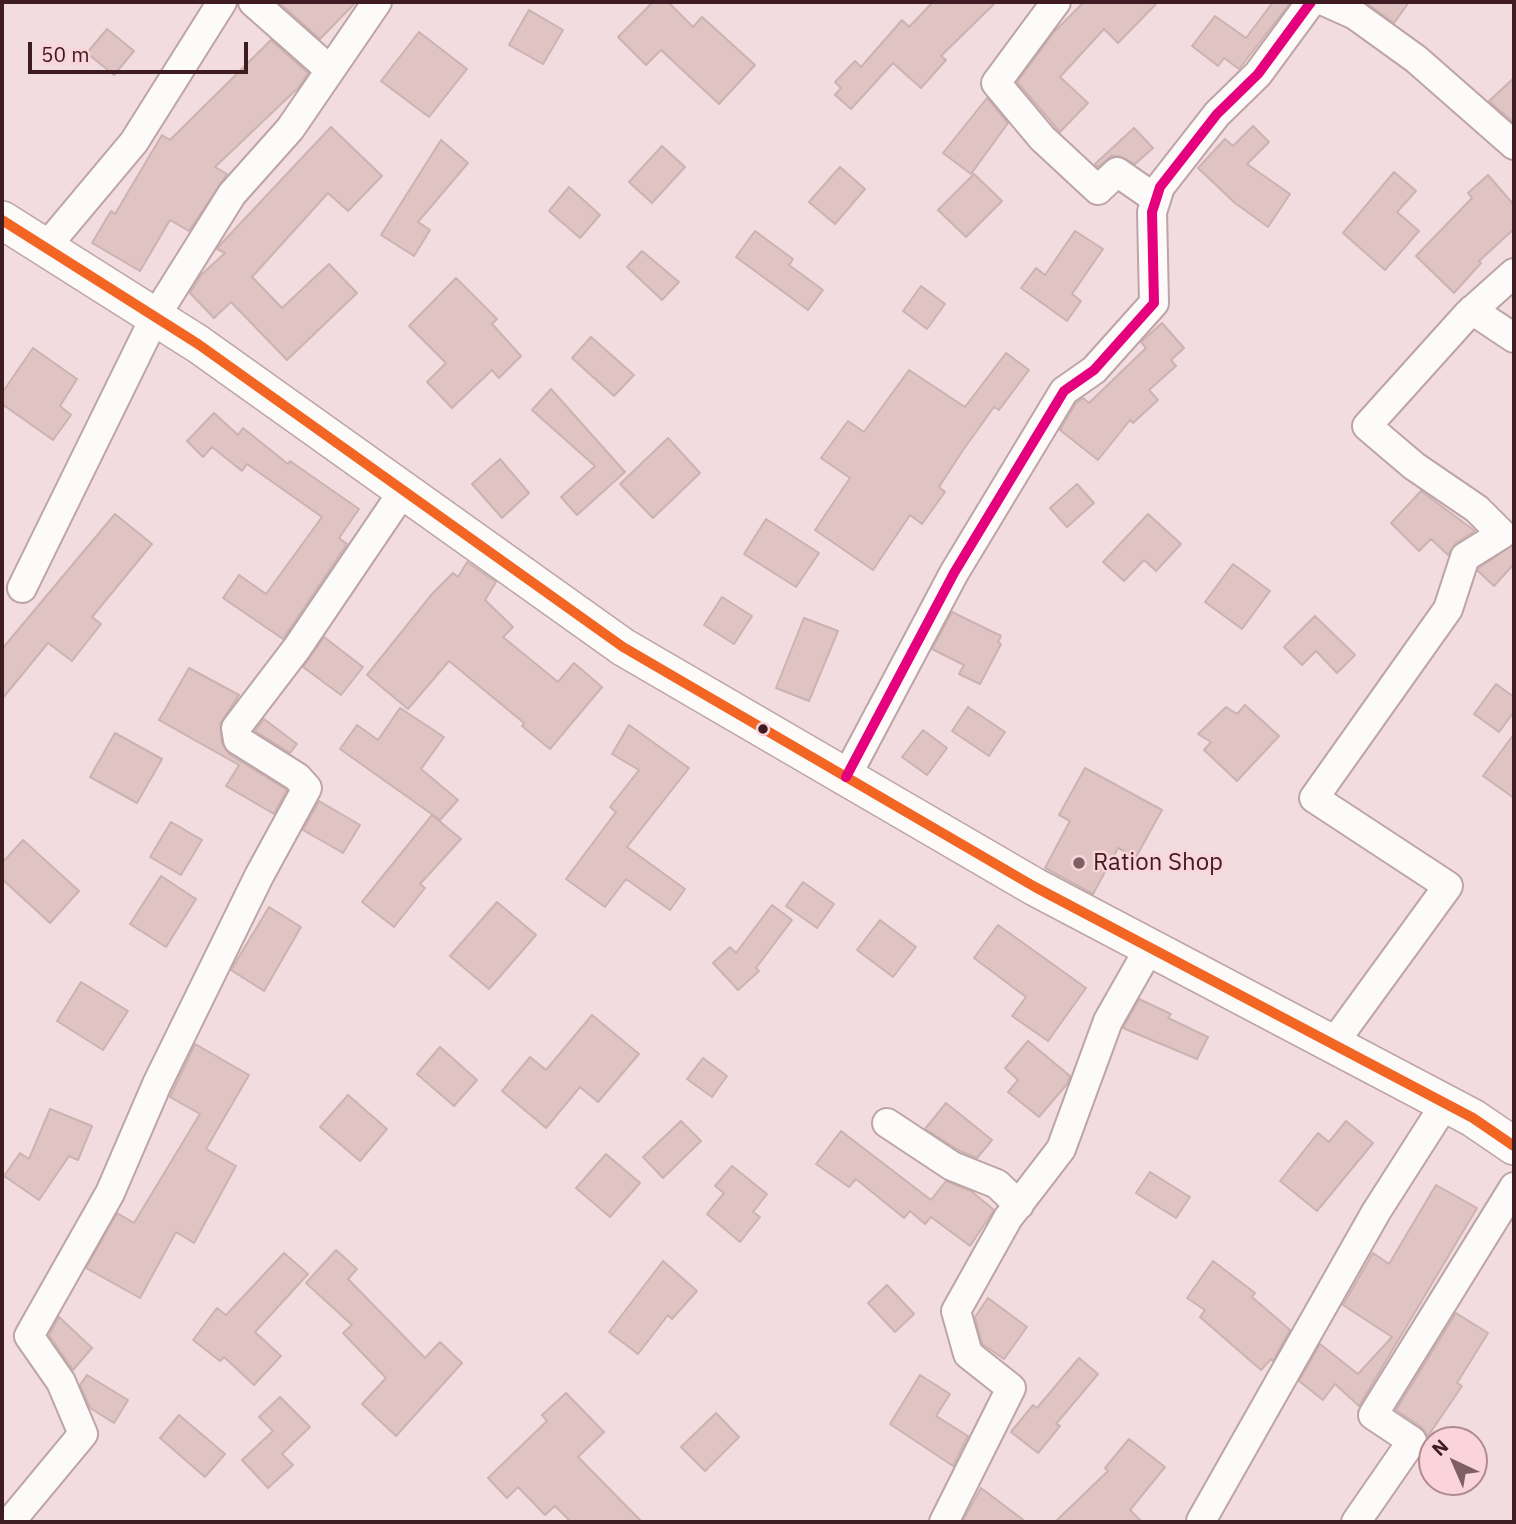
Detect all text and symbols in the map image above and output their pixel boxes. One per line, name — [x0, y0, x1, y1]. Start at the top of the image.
scale bar — [32, 28, 252, 72]
text: 50 m — [41, 40, 90, 68]
unlabelled marker — [756, 722, 770, 736]
place label: Ration Shop — [1093, 849, 1223, 877]
marker: Ration Shop — [1071, 855, 1087, 871]
north arrow — [1418, 1426, 1488, 1496]
text: N — [1427, 1434, 1453, 1461]

